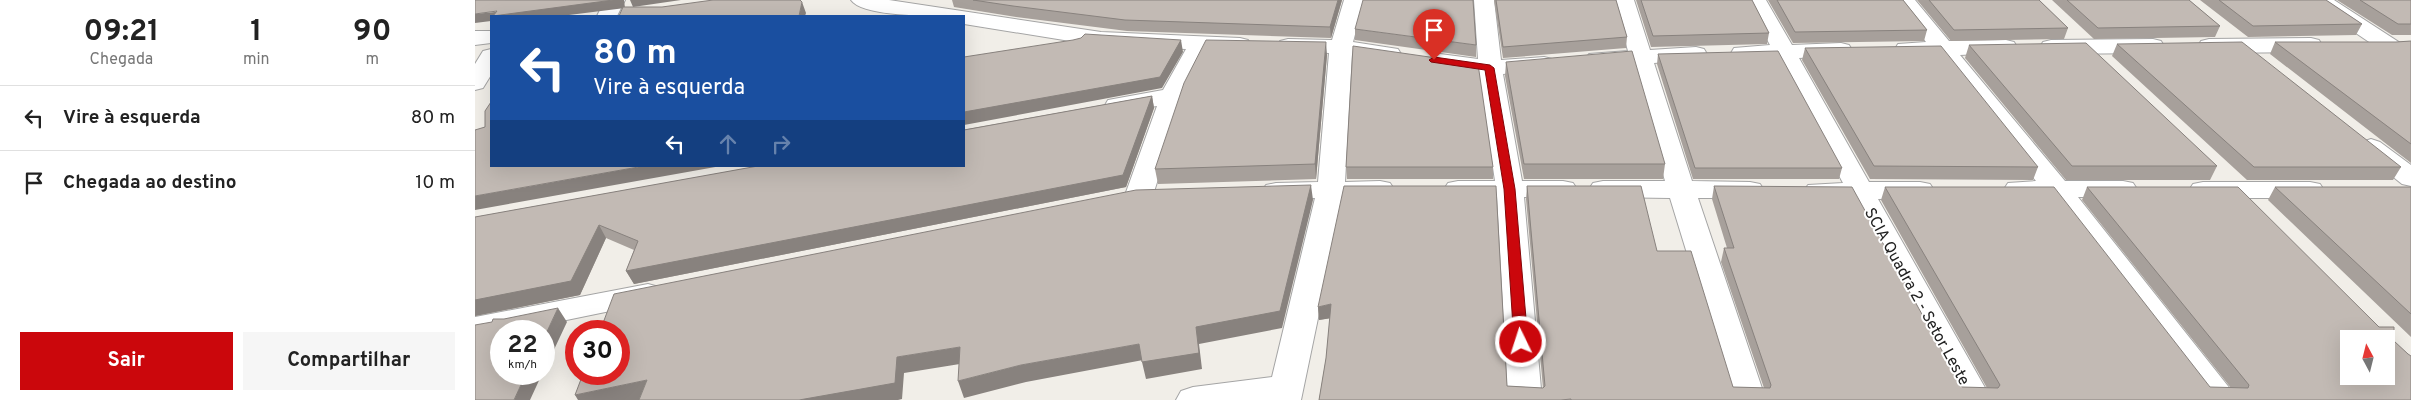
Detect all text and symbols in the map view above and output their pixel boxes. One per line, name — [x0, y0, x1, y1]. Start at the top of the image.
pin — [1413, 9, 1455, 60]
text: 09:21 — [84, 14, 159, 51]
text: 1 — [250, 14, 262, 51]
text: 90 — [353, 14, 391, 51]
icon: arrive — [1420, 16, 1448, 44]
text: 80 m — [593, 32, 677, 76]
icon: left — [510, 35, 575, 100]
text: Chegada — [90, 50, 153, 70]
text: min — [243, 50, 270, 70]
text: m — [365, 50, 379, 70]
text: Vire à esquerda — [593, 75, 745, 102]
icon: left — [20, 104, 48, 132]
text: Vire à esquerda — [63, 106, 201, 130]
text: 80 m — [411, 106, 455, 130]
icon: left — [661, 130, 689, 158]
icon: ahead — [714, 130, 742, 158]
icon: right — [767, 130, 795, 158]
icon: arrive — [20, 169, 48, 197]
text: Chegada ao destino — [63, 171, 237, 195]
text: 10 m — [415, 171, 455, 195]
street label: SCIA Quadra 2 - Setor Leste — [1859, 205, 1973, 389]
position arrow — [1494, 315, 1546, 367]
speed limit sign: 30 — [565, 320, 630, 385]
text: 22 — [507, 330, 538, 362]
north arrow — [2340, 330, 2395, 385]
map controls — [2340, 330, 2395, 385]
button: Sair — [20, 332, 233, 390]
button: Compartilhar — [243, 332, 455, 390]
text: km/h — [508, 357, 537, 373]

